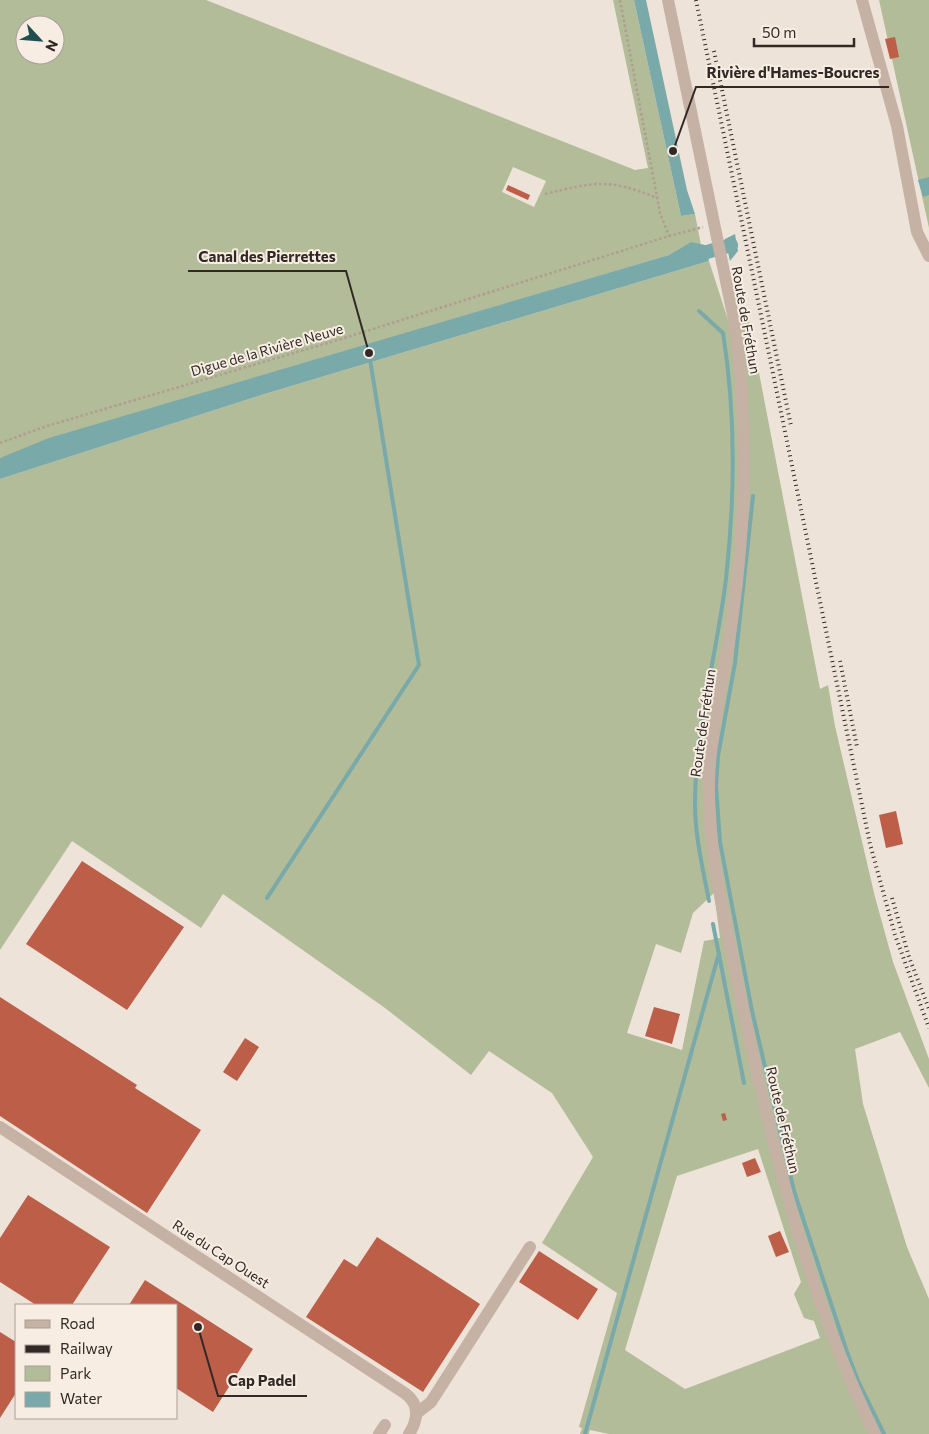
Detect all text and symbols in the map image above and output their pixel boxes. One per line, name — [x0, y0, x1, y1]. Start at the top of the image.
north arrow — [15, 15, 65, 65]
scale bar — [754, 15, 854, 47]
text: 50 m — [762, 23, 796, 41]
text: N — [42, 37, 62, 54]
callout: Rivière d'Hames-Boucres — [696, 57, 889, 87]
text: Rivière d'Hames-Boucres — [707, 63, 879, 81]
callout: Canal des Pierrettes — [188, 241, 346, 271]
text: Canal des Pierrettes — [198, 247, 336, 265]
street label: Route de Fréthun — [729, 265, 764, 375]
street label: Digue de la Rivière Neuve — [189, 320, 345, 379]
street label: Route de Fréthun — [687, 668, 719, 778]
street label: Route de Fréthun — [763, 1065, 804, 1175]
street label: Rue du Cap Ouest — [170, 1216, 273, 1291]
legend — [15, 1304, 178, 1419]
text: Road — [60, 1314, 95, 1332]
text: Railway — [60, 1339, 113, 1357]
text: Park — [60, 1364, 91, 1382]
callout: Cap Padel — [218, 1366, 307, 1396]
text: Cap Padel — [228, 1371, 296, 1389]
text: Water — [60, 1389, 102, 1407]

